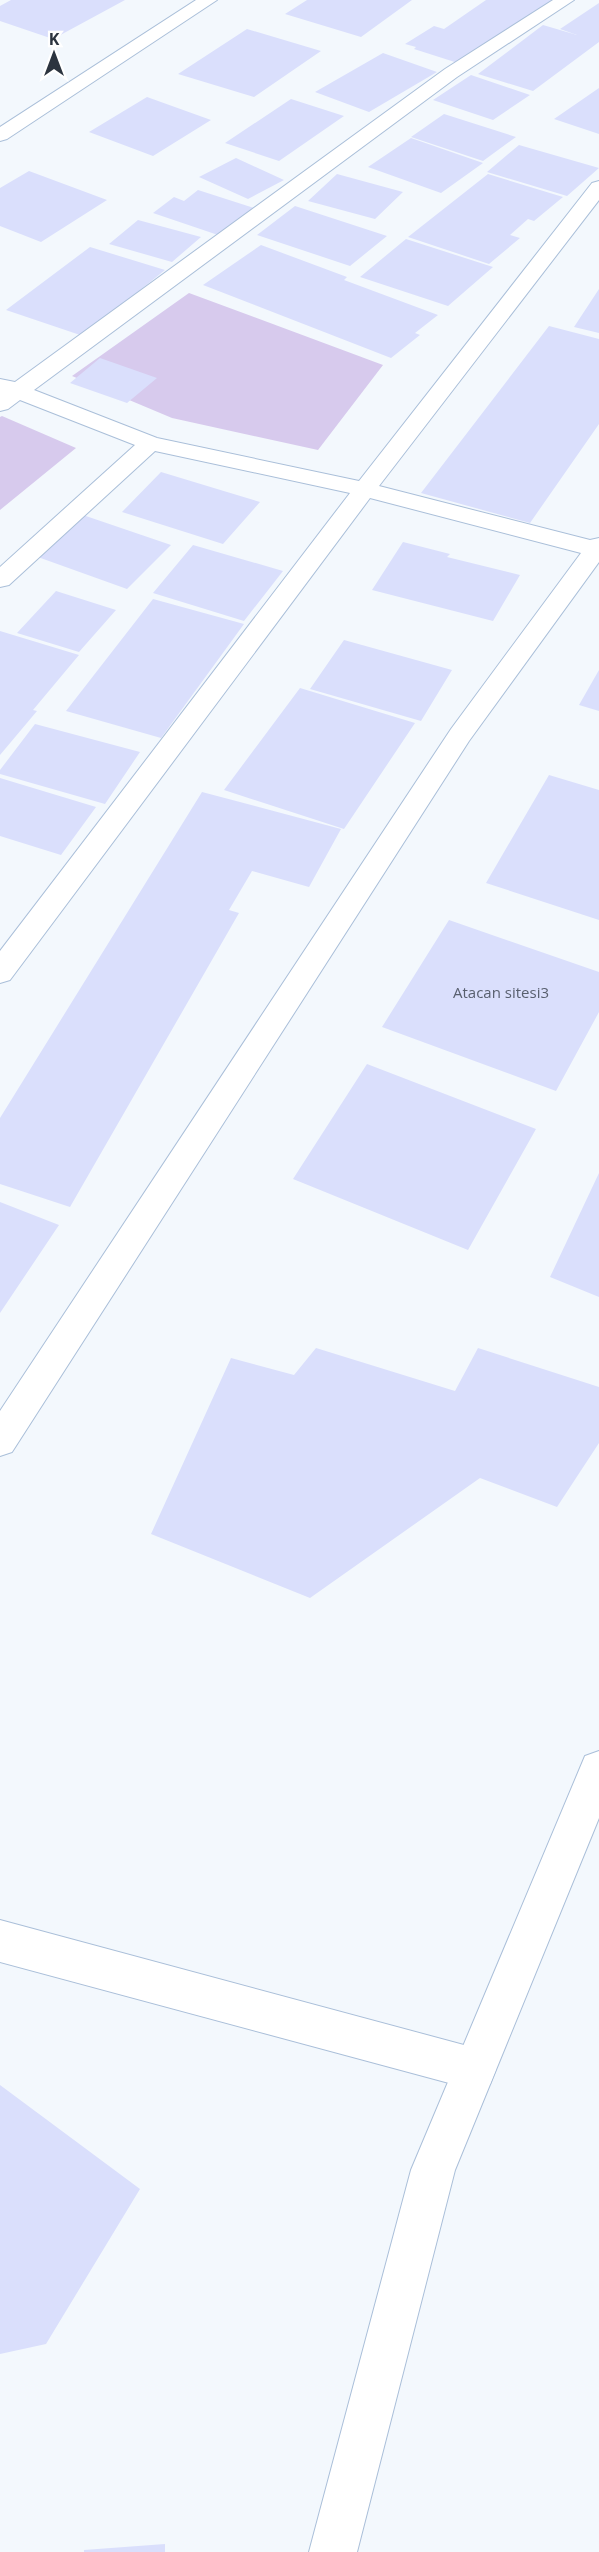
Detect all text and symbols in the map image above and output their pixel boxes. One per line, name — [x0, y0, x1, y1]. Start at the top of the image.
north arrow — [24, 24, 84, 84]
text: K — [49, 28, 60, 50]
house number: Atacan sitesi3 — [453, 982, 549, 1002]

